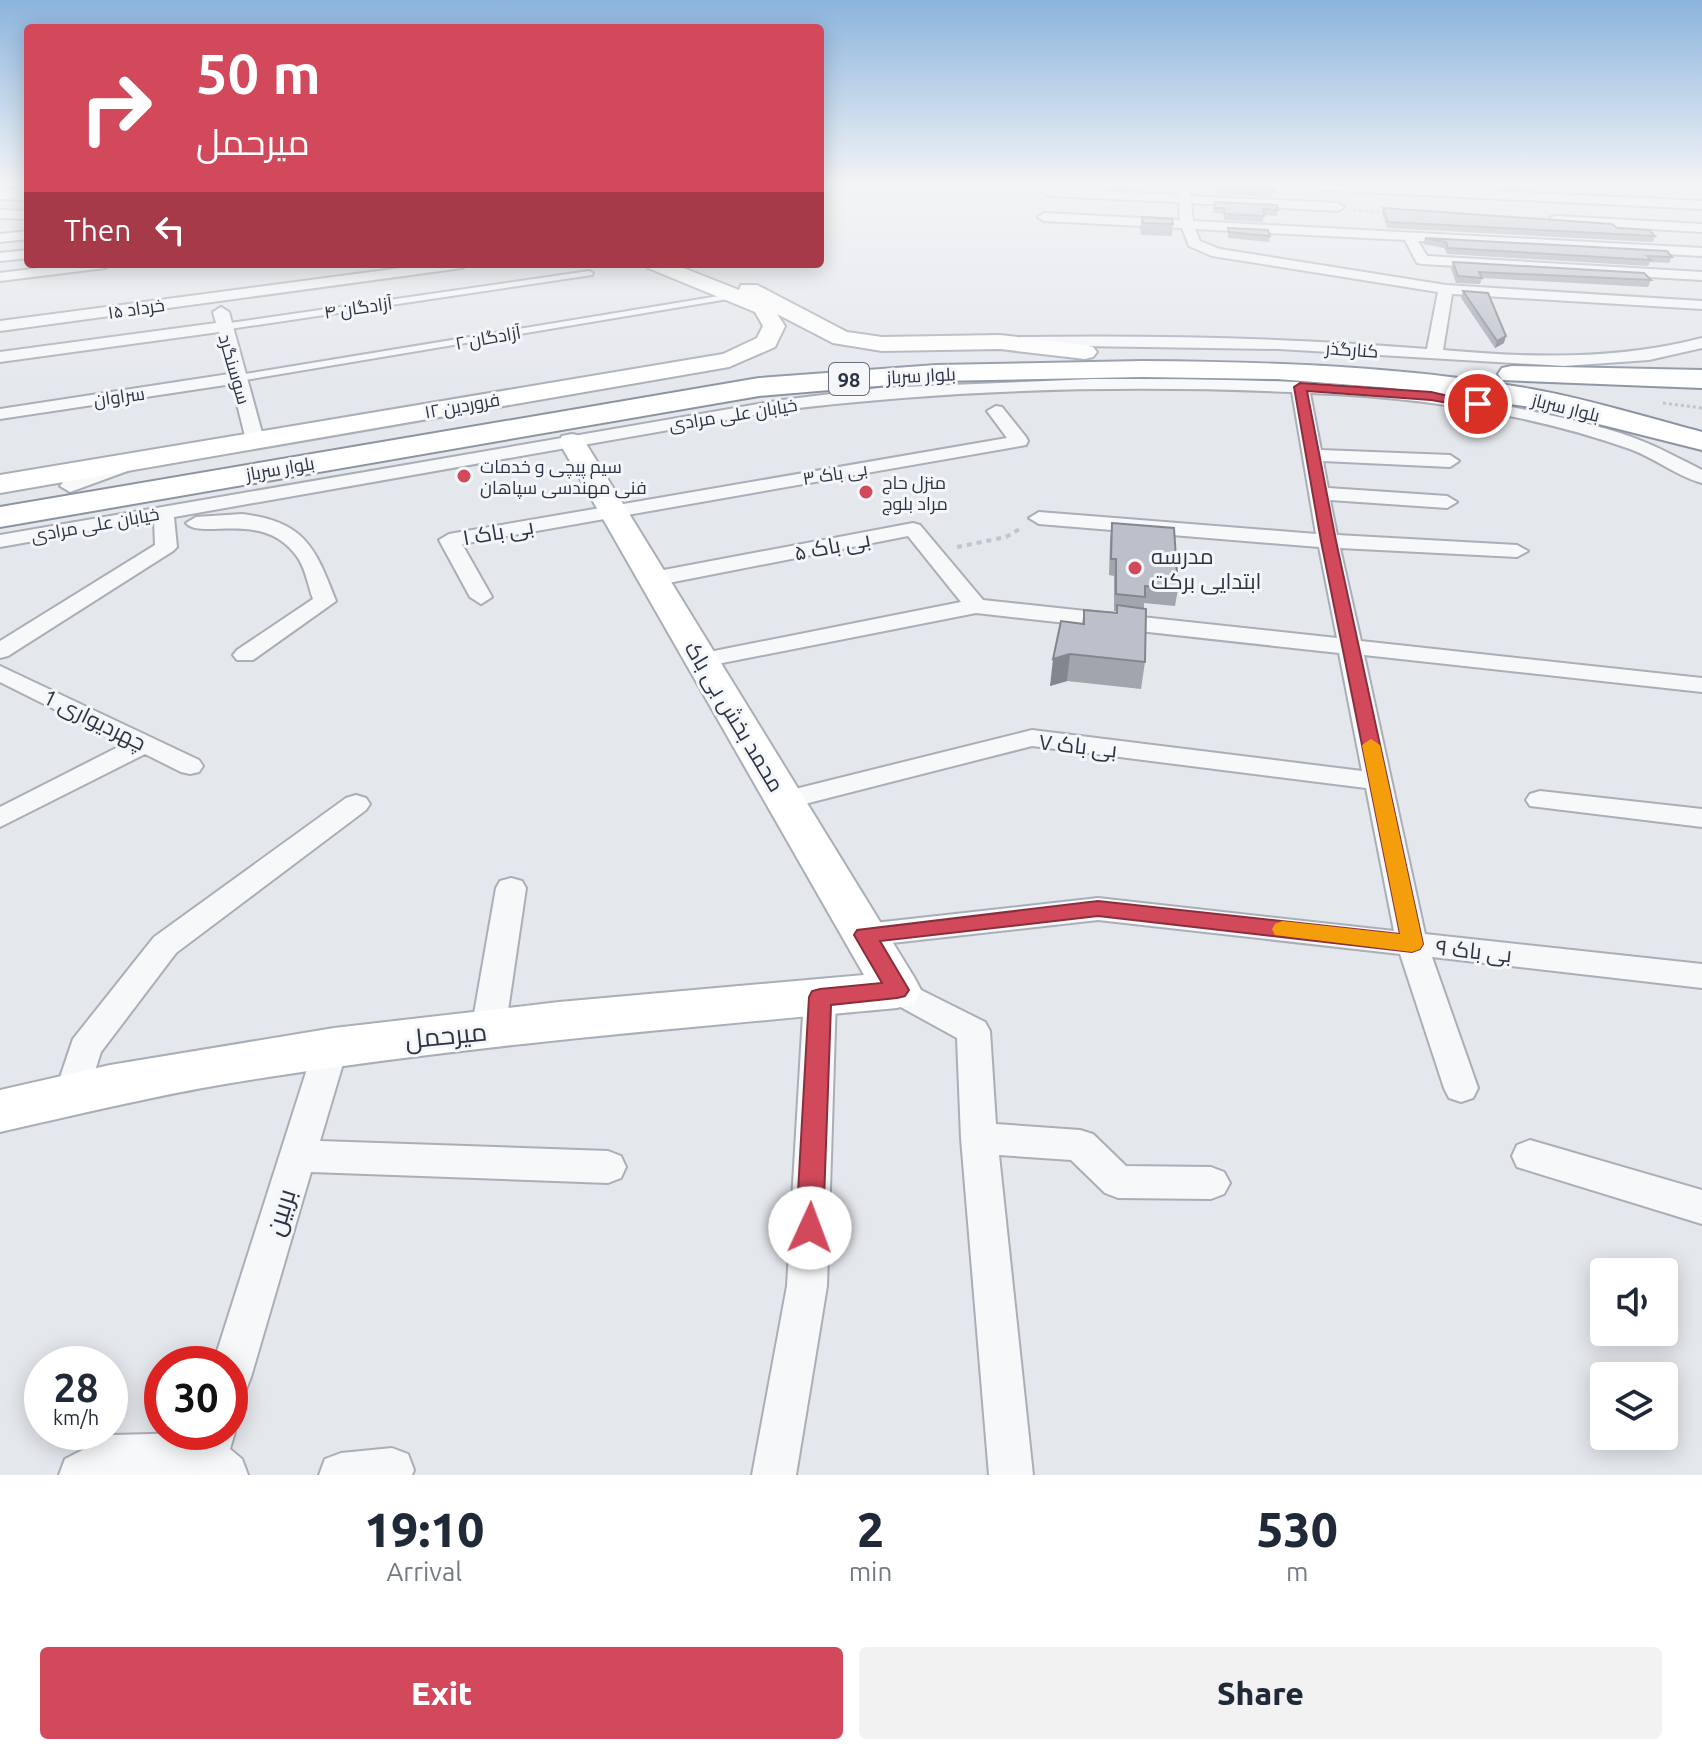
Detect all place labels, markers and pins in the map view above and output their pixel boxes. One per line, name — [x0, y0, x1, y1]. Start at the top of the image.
pin — [1444, 370, 1512, 438]
place label: سیم پیچی و خدمات فنی مهندسی سپاهان — [480, 456, 647, 499]
marker: سیم پیچی و خدمات فنی مهندسی سپاهان — [455, 467, 473, 485]
place label: منزل حاج مراد بلوچ — [882, 472, 948, 516]
marker: منزل حاج مراد بلوچ — [857, 483, 875, 501]
place label: مدرسه ابتدایی برکت — [1151, 543, 1262, 595]
marker: مدرسه ابتدایی برکت — [1126, 559, 1144, 577]

